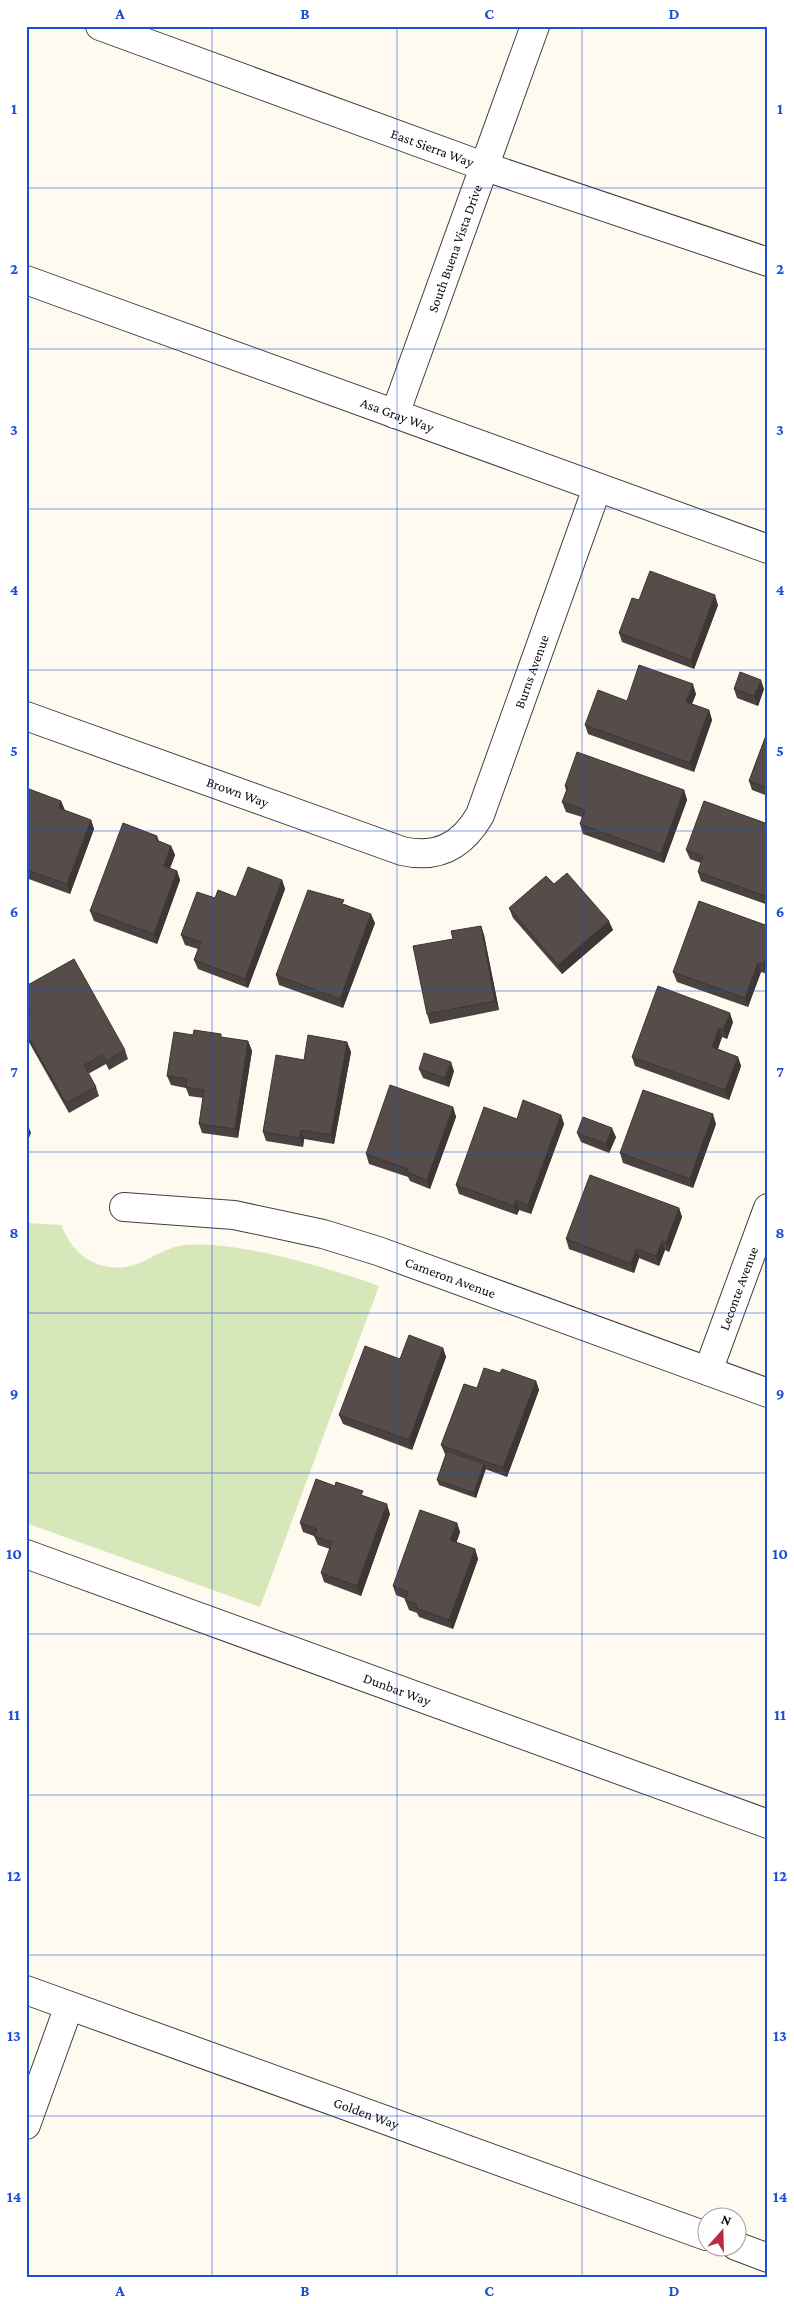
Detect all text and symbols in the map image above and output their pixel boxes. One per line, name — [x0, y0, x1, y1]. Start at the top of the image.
text: A — [114, 5, 125, 22]
text: B — [300, 5, 310, 22]
text: C — [484, 5, 494, 22]
text: D — [668, 5, 680, 22]
text: 1 — [11, 100, 17, 117]
text: 1 — [777, 100, 783, 117]
street label: East Sierra Way — [389, 125, 477, 170]
street label: South Buena Vista Drive — [424, 182, 485, 315]
text: 2 — [10, 260, 18, 277]
text: 2 — [776, 260, 784, 277]
street label: Asa Gray Way — [359, 394, 437, 435]
text: 3 — [10, 421, 18, 438]
text: 3 — [776, 421, 784, 438]
text: 4 — [10, 581, 19, 598]
text: 4 — [776, 581, 785, 598]
street label: Burns Avenue — [511, 633, 552, 710]
text: 5 — [10, 742, 18, 759]
text: 5 — [776, 742, 784, 759]
street label: Brown Way — [205, 774, 272, 811]
text: 6 — [10, 903, 18, 920]
text: 6 — [776, 903, 784, 920]
text: 7 — [10, 1063, 18, 1080]
text: 7 — [776, 1063, 784, 1080]
text: 8 — [9, 1224, 19, 1241]
text: 8 — [775, 1224, 785, 1241]
street label: Leconte Avenue — [716, 1244, 761, 1332]
street label: Cameron Avenue — [403, 1254, 498, 1301]
text: 9 — [10, 1385, 18, 1402]
text: 9 — [776, 1385, 784, 1402]
text: 10 — [6, 1545, 22, 1562]
text: 10 — [772, 1545, 788, 1562]
street label: Dunbar Way — [361, 1669, 434, 1709]
text: 11 — [8, 1706, 20, 1723]
text: 11 — [774, 1706, 786, 1723]
text: 12 — [7, 1867, 21, 1884]
text: 12 — [773, 1867, 787, 1884]
text: 13 — [7, 2027, 21, 2044]
text: 13 — [773, 2027, 787, 2044]
street label: Golden Way — [332, 2094, 402, 2132]
text: 14 — [7, 2188, 22, 2205]
text: 14 — [773, 2188, 788, 2205]
north arrow — [696, 2206, 746, 2256]
text: N — [719, 2211, 734, 2229]
text: A — [114, 2282, 125, 2299]
text: B — [300, 2282, 310, 2299]
text: C — [484, 2282, 494, 2299]
text: D — [668, 2282, 680, 2299]

